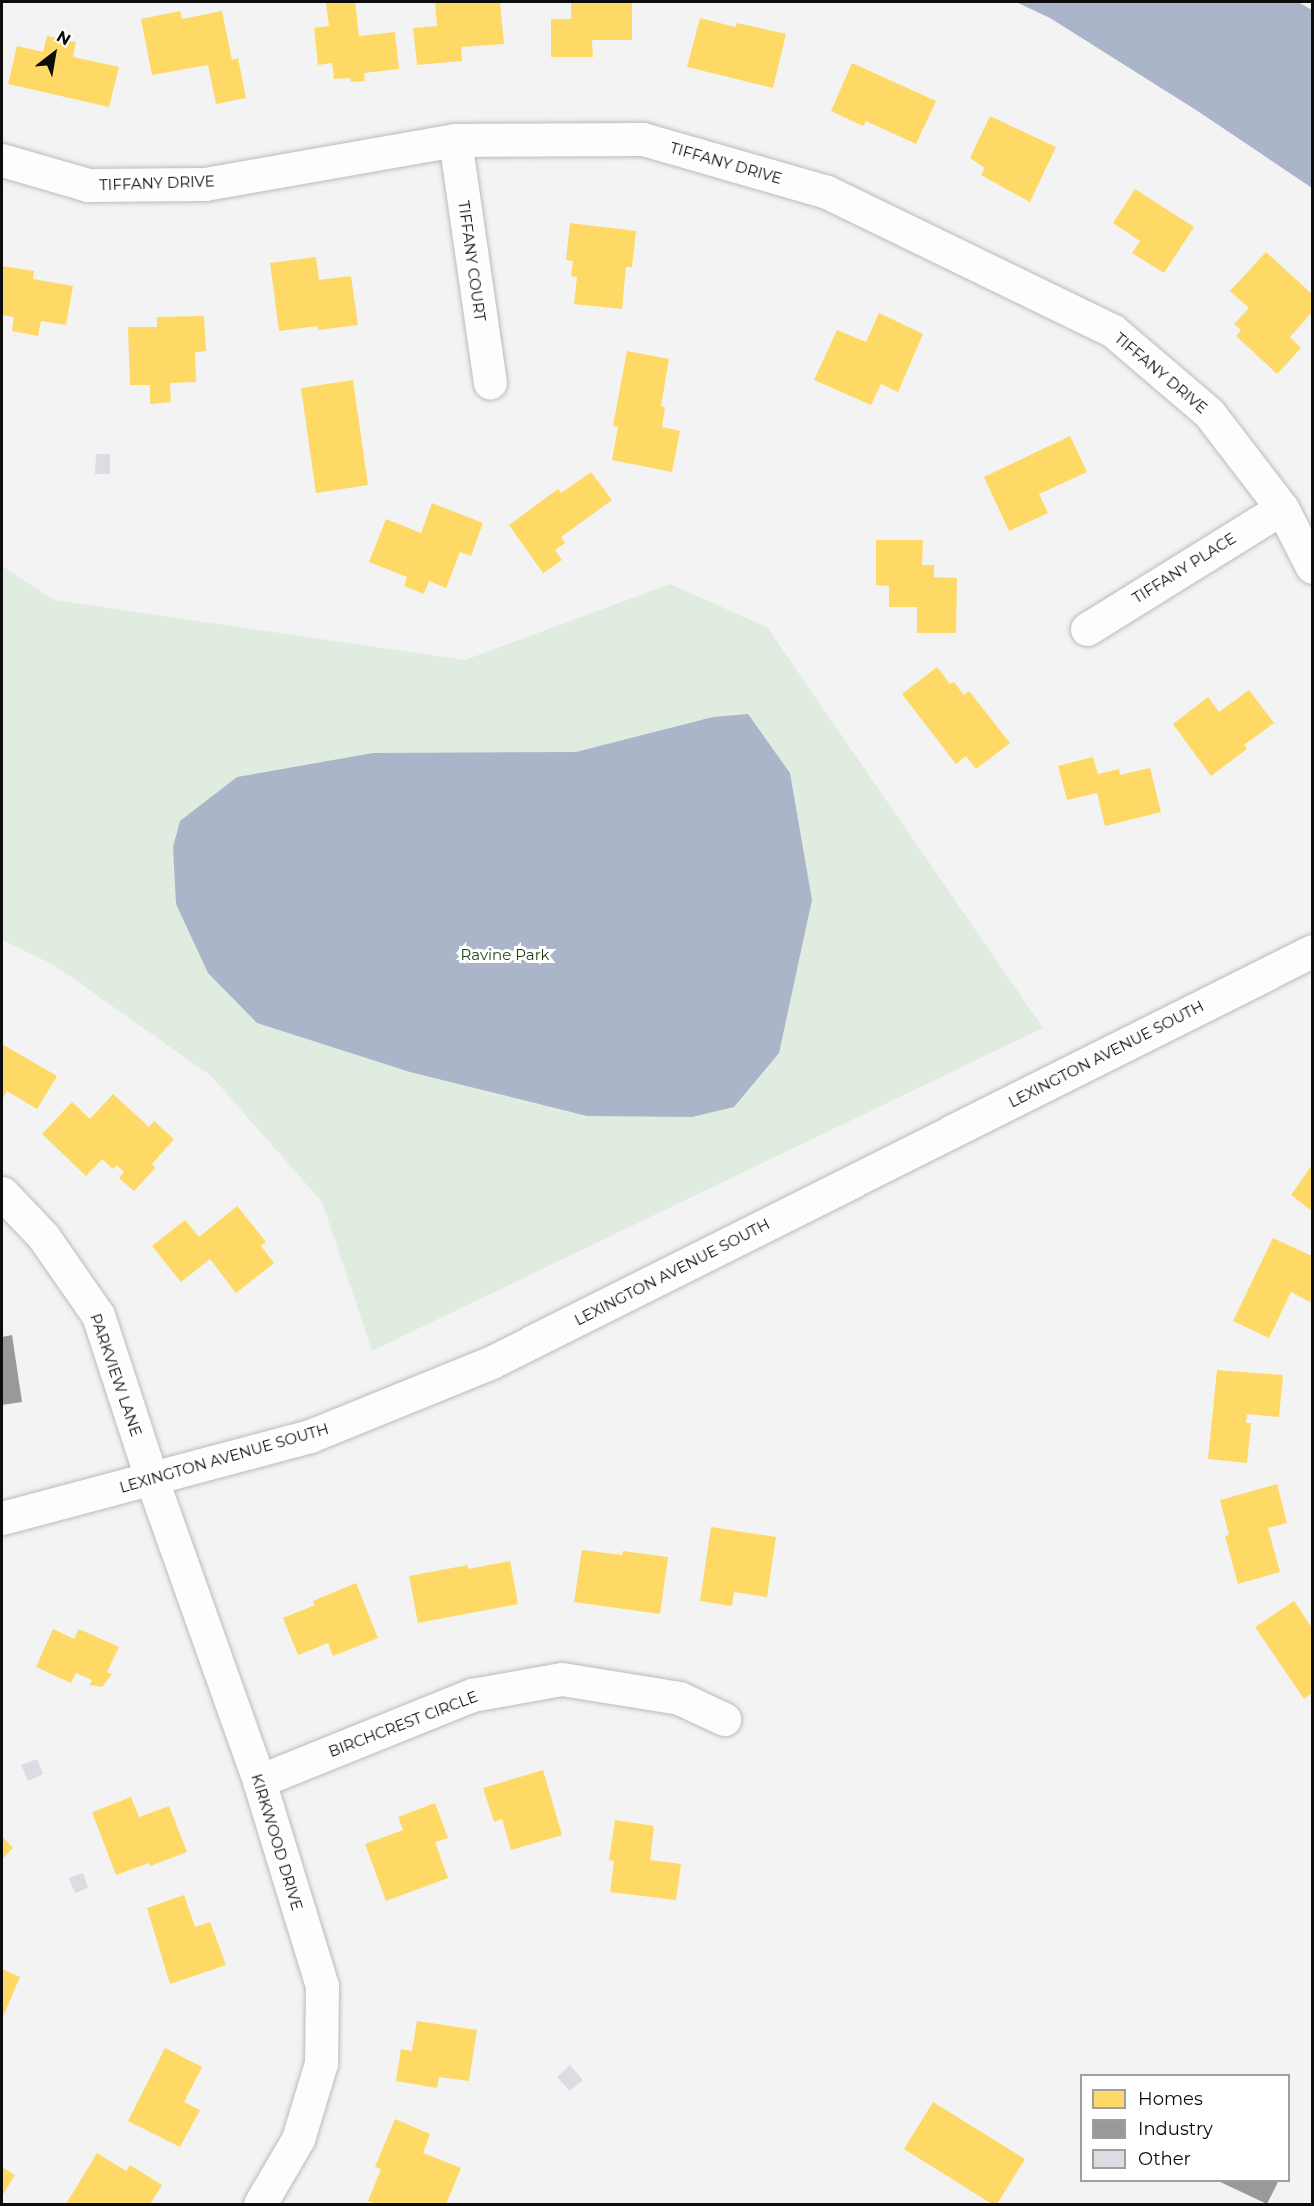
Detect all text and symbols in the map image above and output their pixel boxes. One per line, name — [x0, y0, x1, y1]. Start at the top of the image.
north arrow — [24, 24, 84, 84]
text: N — [53, 27, 74, 50]
street label: TIFFANY DRIVE — [668, 138, 784, 188]
street label: TIFFANY DRIVE — [99, 172, 215, 194]
street label: TIFFANY COURT — [455, 199, 489, 323]
street label: TIFFANY DRIVE — [1111, 329, 1211, 417]
street label: TIFFANY PLACE — [1129, 529, 1239, 607]
park label: Ravine Park — [460, 946, 550, 964]
street label: LEXINGTON AVENUE SOUTH — [1005, 997, 1207, 1111]
street label: LEXINGTON AVENUE SOUTH — [571, 1215, 773, 1329]
street label: PARKVIEW LANE — [87, 1311, 145, 1439]
street label: LEXINGTON AVENUE SOUTH — [117, 1419, 331, 1497]
street label: BIRCHCREST CIRCLE — [326, 1687, 480, 1761]
street label: KIRKWOOD DRIVE — [248, 1772, 306, 1912]
legend — [1080, 2074, 1290, 2182]
text: Homes — [1138, 2088, 1203, 2110]
text: Industry — [1138, 2118, 1213, 2140]
text: Other — [1138, 2148, 1191, 2170]

